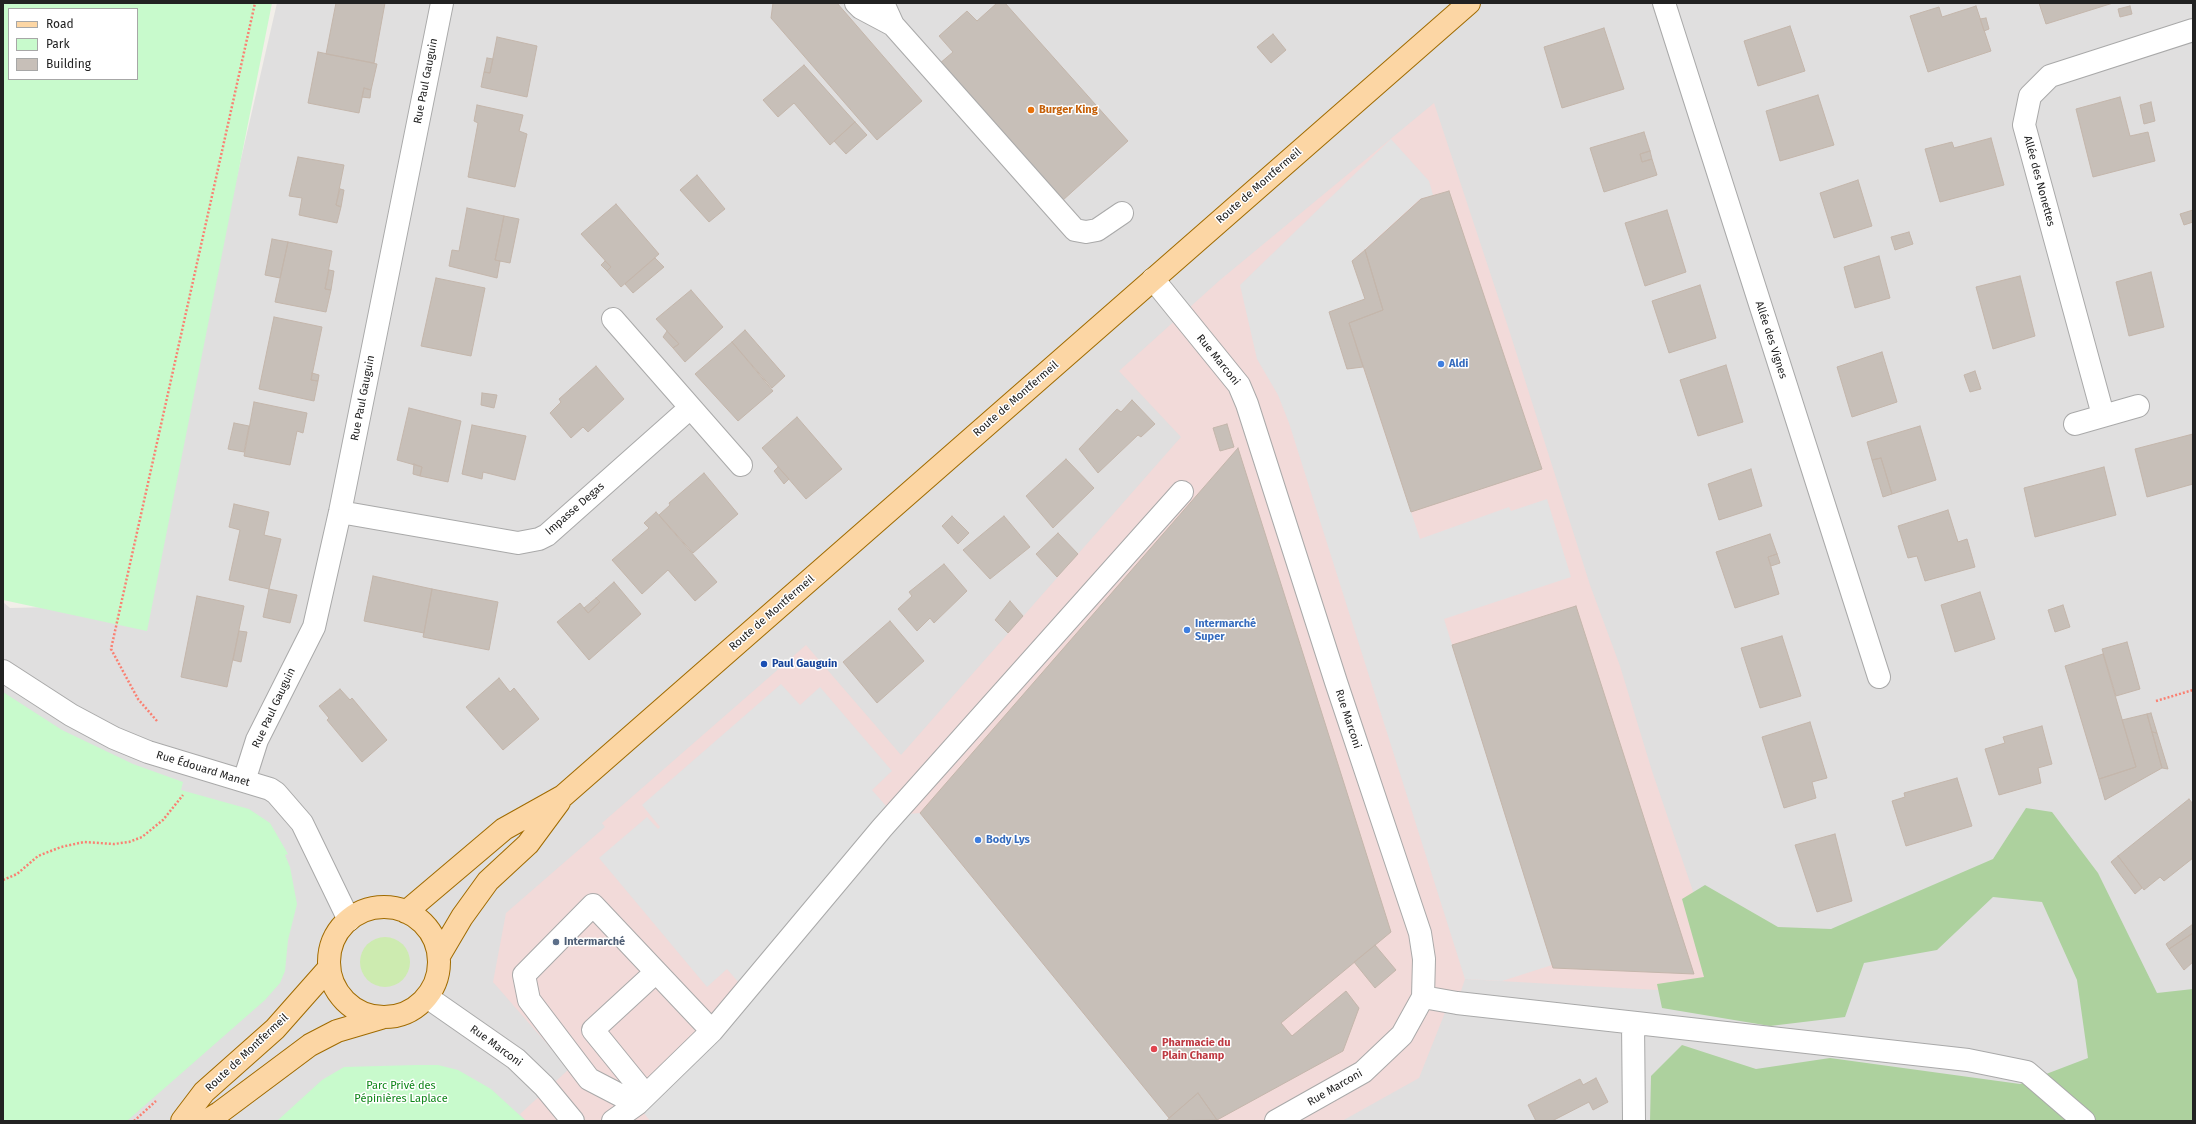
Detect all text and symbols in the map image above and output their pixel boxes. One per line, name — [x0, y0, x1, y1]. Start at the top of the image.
legend — [8, 8, 138, 80]
text: Road — [46, 17, 74, 31]
text: Park — [46, 37, 70, 51]
street label: Rue Paul Gauguin — [411, 37, 441, 125]
text: Building — [46, 57, 91, 71]
place label: Burger King — [1039, 103, 1098, 117]
marker: Burger King — [1026, 105, 1036, 115]
street label: Allée des Nonettes — [2021, 134, 2057, 228]
street label: Route de Montfermeil — [1214, 145, 1304, 227]
street label: Allée des Vignes — [1752, 300, 1790, 380]
street label: Rue Marconi — [1194, 332, 1242, 388]
street label: Rue Paul Gauguin — [348, 354, 378, 442]
place label: Aldi — [1449, 357, 1468, 371]
street label: Route de Montfermeil — [971, 358, 1061, 440]
marker: Aldi — [1436, 359, 1446, 369]
street label: Impasse Degas — [543, 480, 607, 538]
street label: Route de Montfermeil — [727, 572, 817, 654]
place label: Intermarché Super — [1195, 617, 1256, 643]
marker: Intermarché Super — [1182, 625, 1192, 635]
place label: Paul Gauguin — [772, 657, 837, 671]
marker: Paul Gauguin — [759, 659, 769, 669]
street label: Rue Paul Gauguin — [250, 666, 298, 750]
street label: Rue Marconi — [1332, 688, 1364, 750]
street label: Rue Édouard Manet — [155, 748, 251, 790]
place label: Body Lys — [986, 833, 1030, 847]
marker: Body Lys — [973, 835, 983, 845]
place label: Intermarché — [564, 935, 625, 949]
marker: Intermarché — [551, 937, 561, 947]
street label: Route de Montfermeil — [203, 1011, 291, 1095]
street label: Rue Marconi — [467, 1023, 525, 1069]
place label: Pharmacie du Plain Champ — [1162, 1036, 1230, 1062]
marker: Pharmacie du Plain Champ — [1149, 1044, 1159, 1054]
street label: Rue Marconi — [1305, 1067, 1365, 1109]
park label: Parc Privé des Pépinières Laplace — [354, 1079, 448, 1105]

